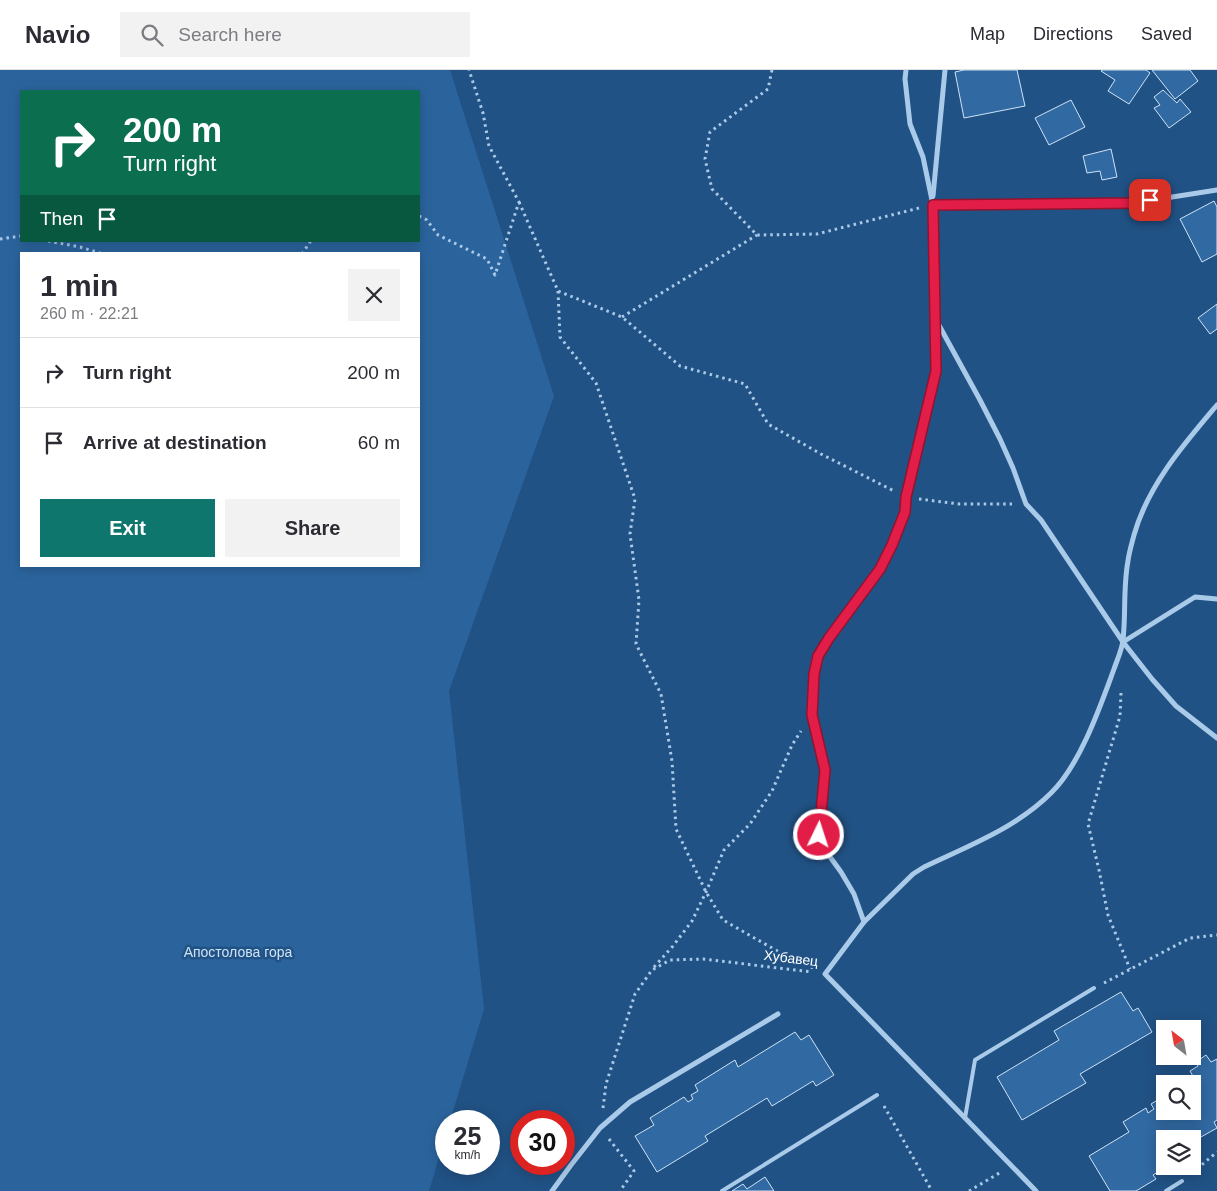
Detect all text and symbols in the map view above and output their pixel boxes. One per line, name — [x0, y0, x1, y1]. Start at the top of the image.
search box — [120, 12, 470, 57]
text: Navio — [25, 21, 90, 48]
icon: search — [138, 21, 166, 49]
text: Search here — [178, 24, 282, 45]
text: Map — [970, 24, 1005, 44]
text: Directions — [1033, 24, 1113, 44]
text: Saved — [1141, 24, 1192, 44]
icon: right — [40, 110, 105, 175]
text: 200 m — [123, 110, 222, 149]
text: Turn right — [123, 151, 216, 176]
pin — [1129, 179, 1171, 221]
icon: arrive — [1136, 186, 1164, 214]
icon: arrive — [93, 205, 121, 233]
text: Then — [40, 208, 83, 229]
text: 1 min — [40, 269, 118, 302]
button: close — [348, 269, 400, 321]
text: 260 m · 22:21 — [40, 305, 139, 322]
icon: right — [40, 359, 68, 387]
text: Turn right — [83, 362, 171, 383]
text: 200 m — [347, 362, 400, 383]
icon: arrive — [40, 429, 68, 457]
text: Arrive at destination — [83, 432, 267, 453]
text: 60 m — [358, 432, 400, 453]
button: Exit — [40, 499, 215, 557]
button: Share — [225, 499, 400, 557]
position arrow — [792, 808, 844, 860]
park label: Апостолова гора — [184, 944, 293, 960]
street label: Хубавец — [763, 947, 819, 969]
north arrow — [1156, 1020, 1201, 1065]
map controls — [1156, 1020, 1201, 1175]
button: search — [1156, 1075, 1201, 1120]
speed limit sign: 30 — [510, 1110, 575, 1175]
text: 25 — [454, 1122, 481, 1150]
button: layers — [1156, 1130, 1201, 1175]
text: km/h — [454, 1148, 481, 1162]

